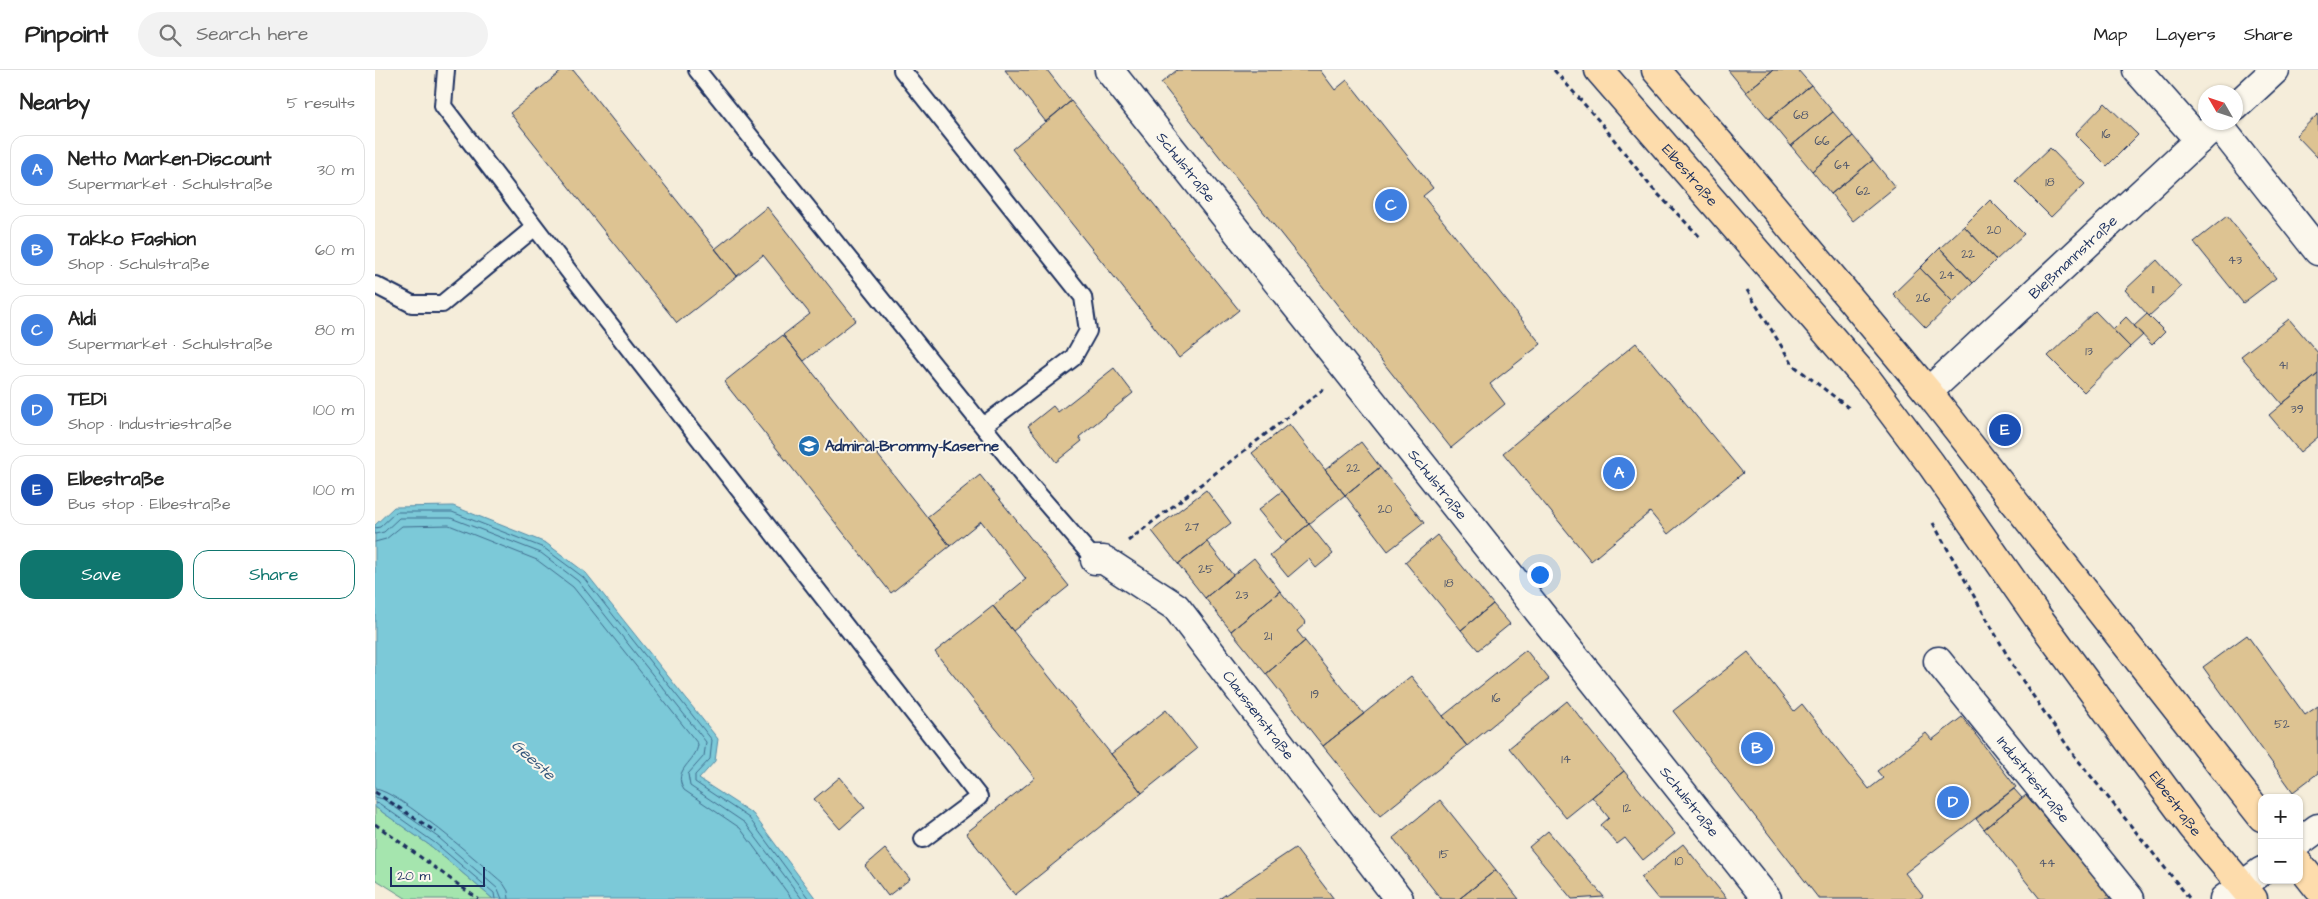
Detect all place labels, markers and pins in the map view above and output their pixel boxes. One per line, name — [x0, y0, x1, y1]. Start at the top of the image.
pin: C — [1375, 186, 1407, 224]
pin: E — [1989, 411, 2021, 449]
school or university icon: Admiral-Brommy-Kaserne — [797, 434, 821, 458]
place label: Admiral-Brommy-Kaserne — [825, 436, 999, 458]
pin: A — [1603, 454, 1635, 492]
pin: B — [1741, 729, 1773, 767]
pin: D — [1937, 783, 1969, 821]

